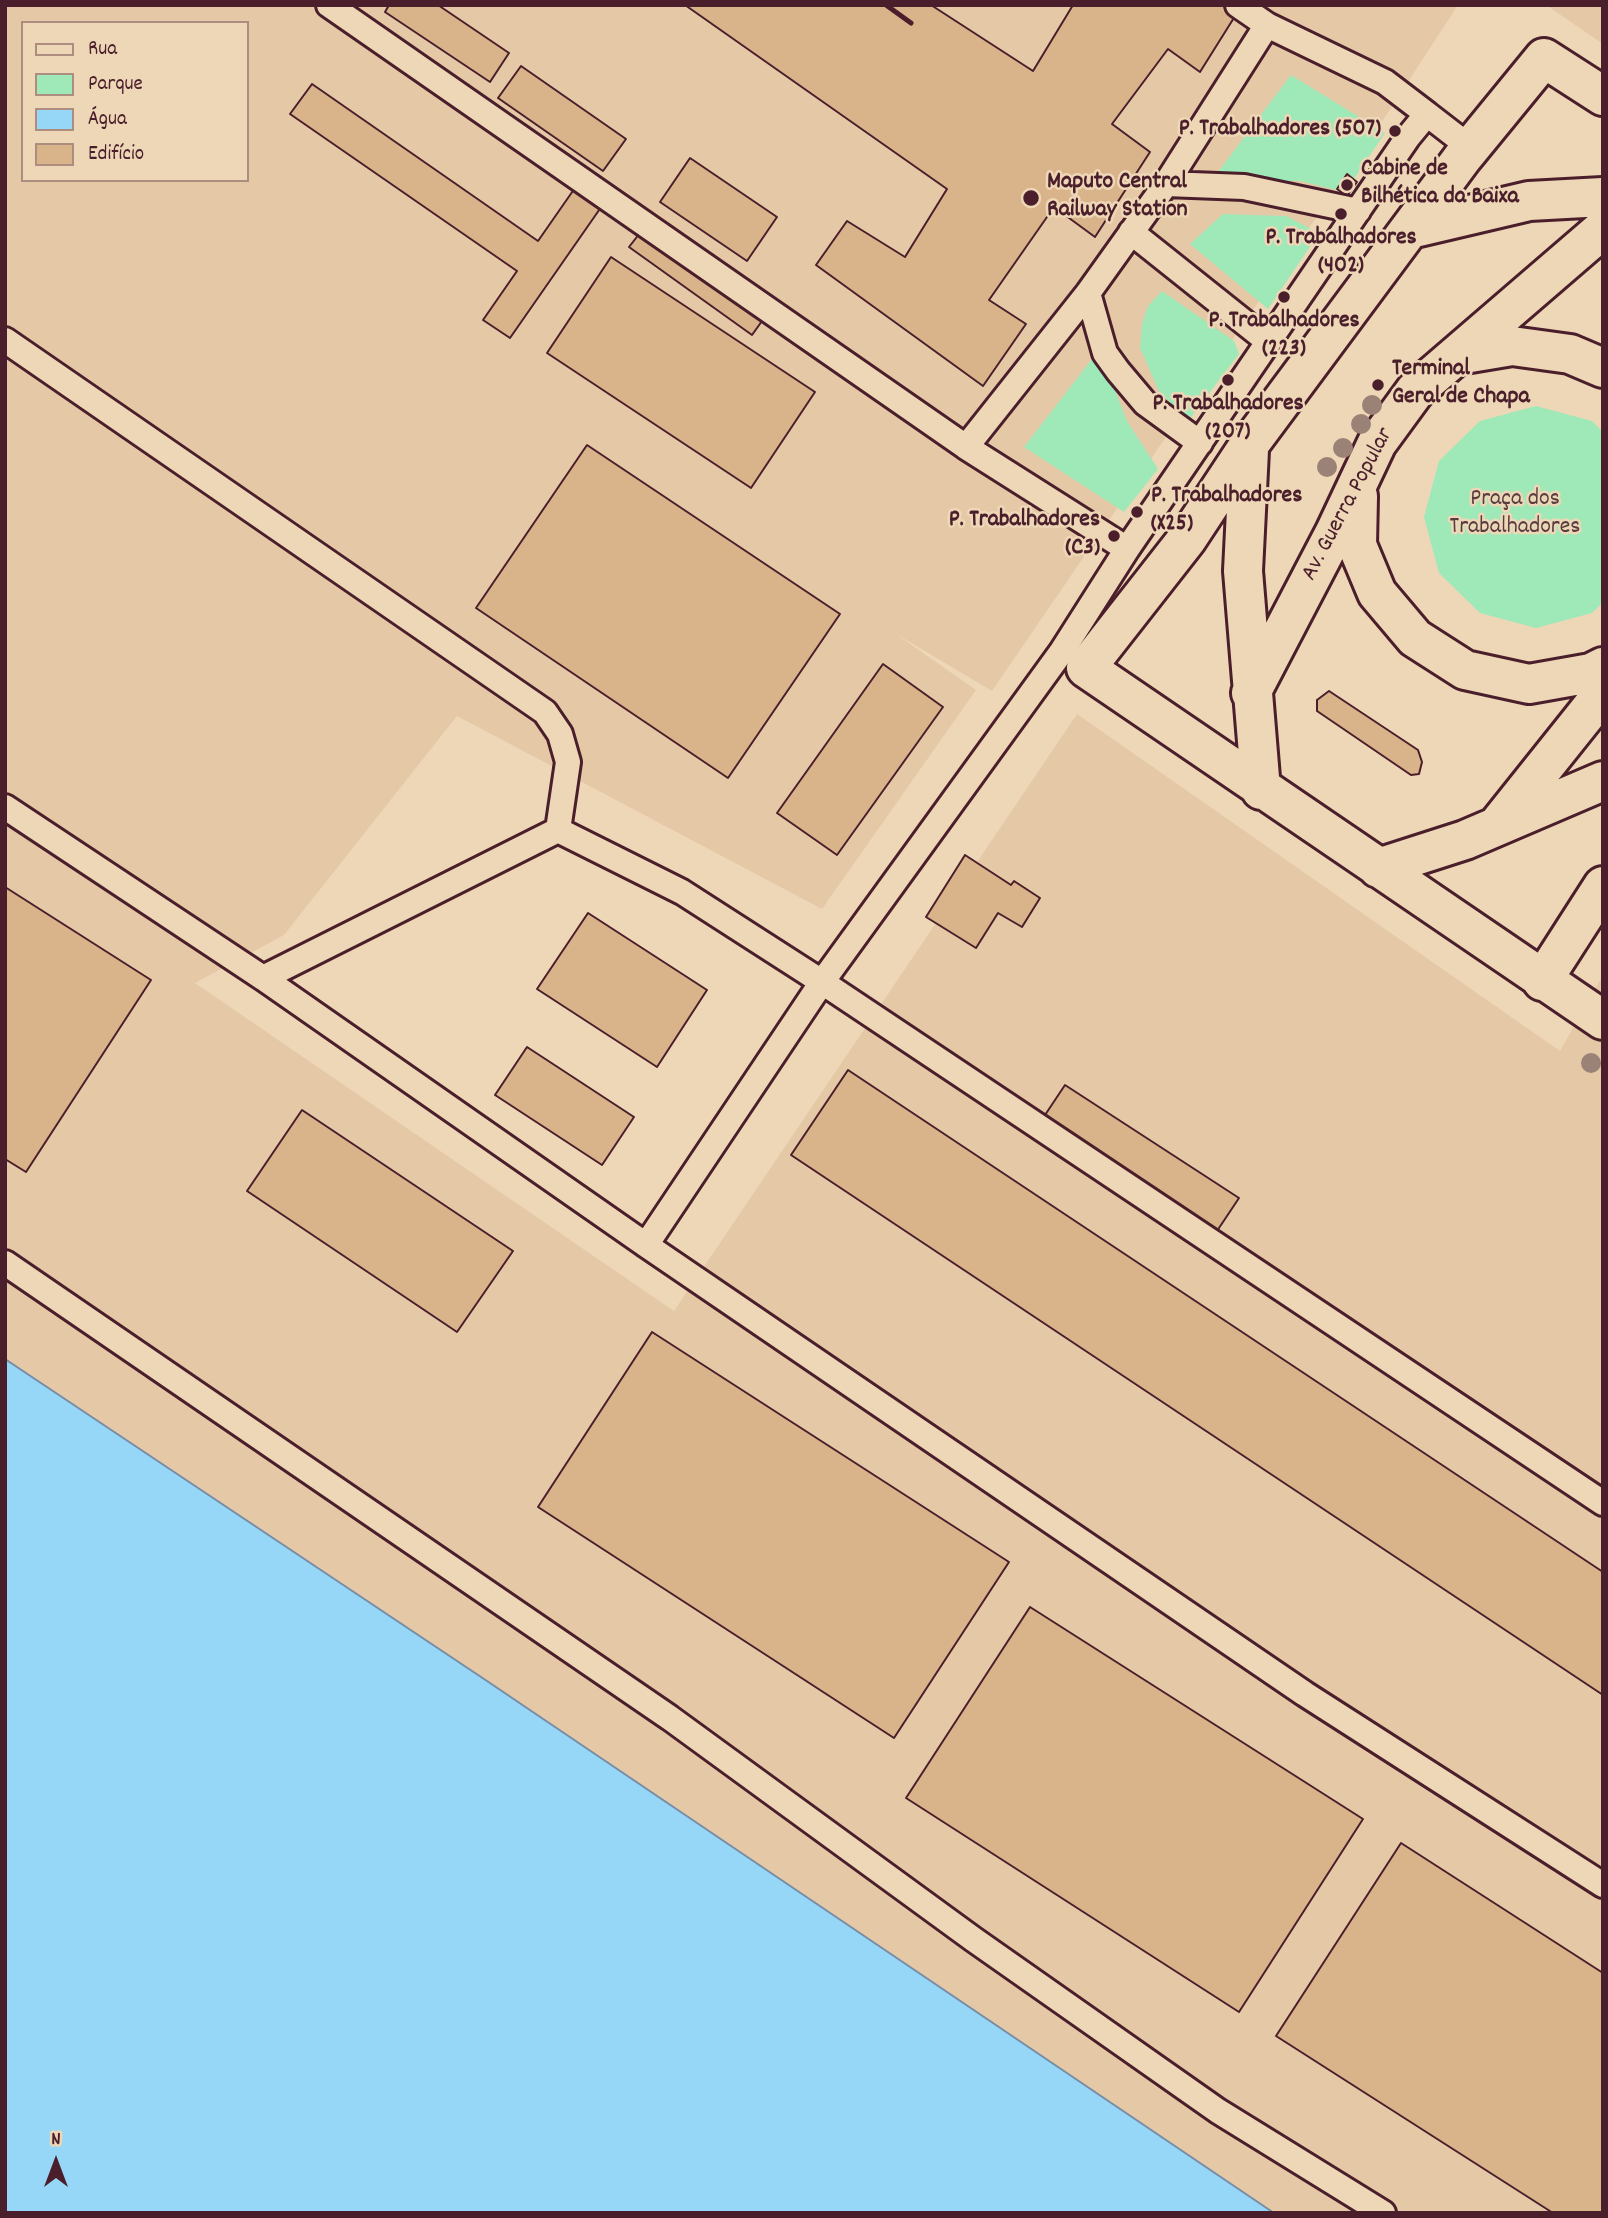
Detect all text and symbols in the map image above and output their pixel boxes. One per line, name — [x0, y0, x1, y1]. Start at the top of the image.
legend — [21, 21, 248, 182]
text: Rua — [88, 35, 117, 65]
text: Parque — [88, 70, 143, 100]
text: Água — [88, 105, 127, 135]
place label: P. Trabalhadores (507) — [1179, 117, 1381, 145]
marker: P. Trabalhadores (507) — [1387, 123, 1403, 139]
text: Edifício — [88, 140, 144, 170]
place label: Cabine de Bilhética da Baixa — [1361, 157, 1519, 213]
place label: Maputo Central Railway Station — [1047, 170, 1188, 226]
marker: Cabine de Bilhética da Baixa — [1339, 177, 1355, 193]
marker: Maputo Central Railway Station — [1021, 188, 1041, 208]
marker: P. Trabalhadores (402) — [1333, 206, 1349, 222]
place label: P. Trabalhadores (402) — [1265, 226, 1417, 282]
marker: P. Trabalhadores (223) — [1276, 289, 1292, 305]
place label: P. Trabalhadores (223) — [1208, 309, 1360, 365]
place label: Terminal Geral de Chapa — [1392, 357, 1530, 413]
marker: P. Trabalhadores (207) — [1220, 372, 1236, 388]
marker: Terminal Geral de Chapa — [1370, 377, 1386, 393]
place label: P. Trabalhadores (207) — [1152, 392, 1304, 448]
street label: Av. Guerra Popular — [1297, 424, 1401, 586]
place label: P. Trabalhadores (X25) — [1151, 484, 1302, 540]
park label: Praça dos Trabalhadores — [1450, 487, 1580, 543]
marker: P. Trabalhadores (X25) — [1129, 504, 1145, 520]
place label: P. Trabalhadores (C3) — [949, 508, 1100, 564]
marker: P. Trabalhadores (C3) — [1106, 528, 1122, 544]
north arrow — [21, 2127, 91, 2197]
text: N — [51, 2127, 61, 2154]

